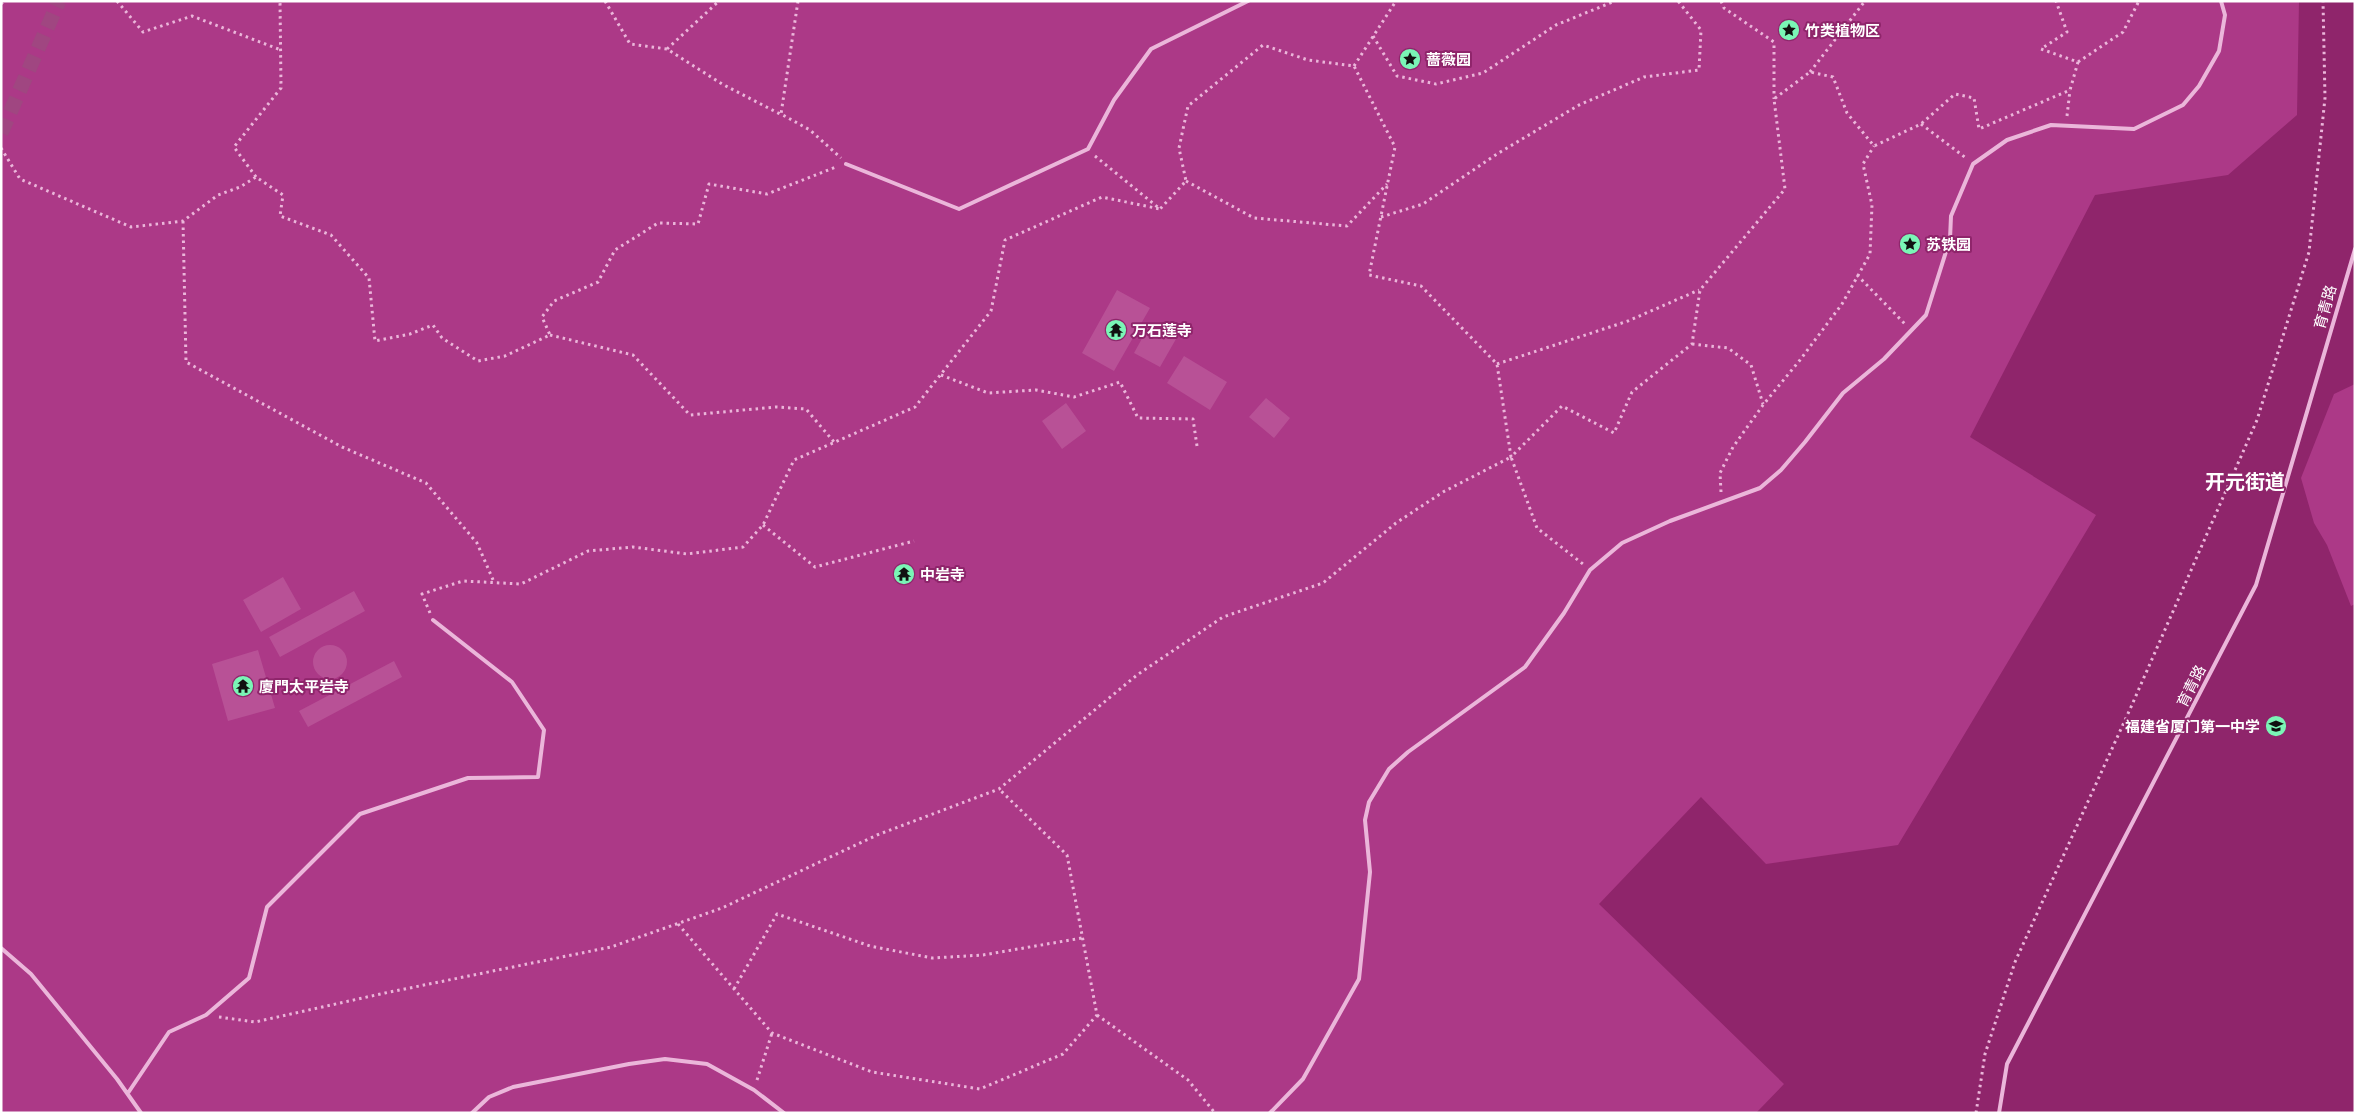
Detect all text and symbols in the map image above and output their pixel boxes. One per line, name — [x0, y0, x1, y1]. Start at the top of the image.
place icon: 竹类植物区 — [1777, 18, 1801, 42]
place label: 竹类植物区 — [1805, 22, 1880, 39]
place icon: 蔷薇园 — [1398, 47, 1422, 71]
place label: 蔷薇园 — [1426, 51, 1471, 68]
place icon: 苏铁园 — [1898, 232, 1922, 256]
place label: 苏铁园 — [1926, 236, 1971, 253]
street label: 育青路 — [2311, 283, 2339, 331]
temple icon: 万石莲寺 — [1104, 318, 1128, 342]
place label: 万石莲寺 — [1132, 322, 1192, 339]
district label: 开元街道 — [2205, 470, 2285, 493]
temple icon: 中岩寺 — [892, 562, 916, 586]
place label: 中岩寺 — [920, 566, 965, 583]
street label: 育青路 — [2173, 662, 2209, 710]
temple icon: 廈門太平岩寺 — [231, 674, 255, 698]
place label: 廈門太平岩寺 — [259, 678, 349, 695]
school or university icon: 福建省厦门第一中学 — [2264, 714, 2288, 738]
place label: 福建省厦门第一中学 — [2125, 718, 2260, 735]

